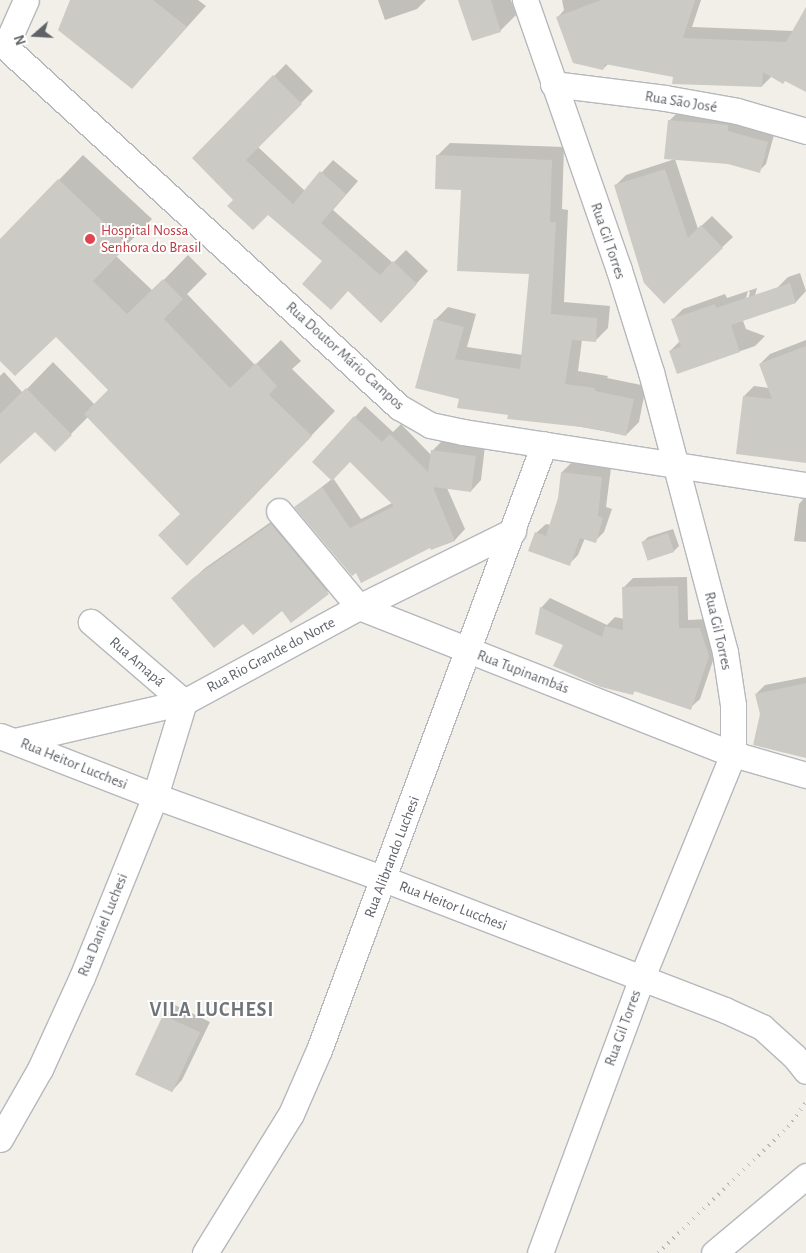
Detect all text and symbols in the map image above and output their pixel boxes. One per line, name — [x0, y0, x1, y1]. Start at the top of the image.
north arrow — [10, 10, 60, 60]
text: N — [13, 33, 29, 47]
street label: Rua São José — [644, 87, 718, 117]
street label: Rua Gil Torres — [587, 200, 629, 282]
place label: Hospital Nossa Senhora do Brasil — [101, 221, 202, 256]
marker: Hospital Nossa Senhora do Brasil — [83, 232, 97, 246]
street label: Rua Doutor Mário Campos — [282, 298, 408, 414]
street label: Rua Gil Torres — [700, 590, 736, 672]
street label: Rua Rio Grande do Norte — [204, 613, 338, 697]
street label: Rua Amapá — [106, 633, 168, 691]
street label: Rua Tupinambás — [475, 646, 571, 698]
street label: Rua Heitor Lucchesi — [18, 734, 130, 794]
street label: Rua Alibrando Luchesi — [360, 794, 424, 920]
street label: Rua Daniel Luchesi — [74, 871, 132, 979]
street label: Rua Heitor Lucchesi — [397, 877, 509, 935]
street label: Rua Gil Torres — [601, 988, 645, 1068]
district label: VILA LUCHESI — [148, 998, 276, 1022]

